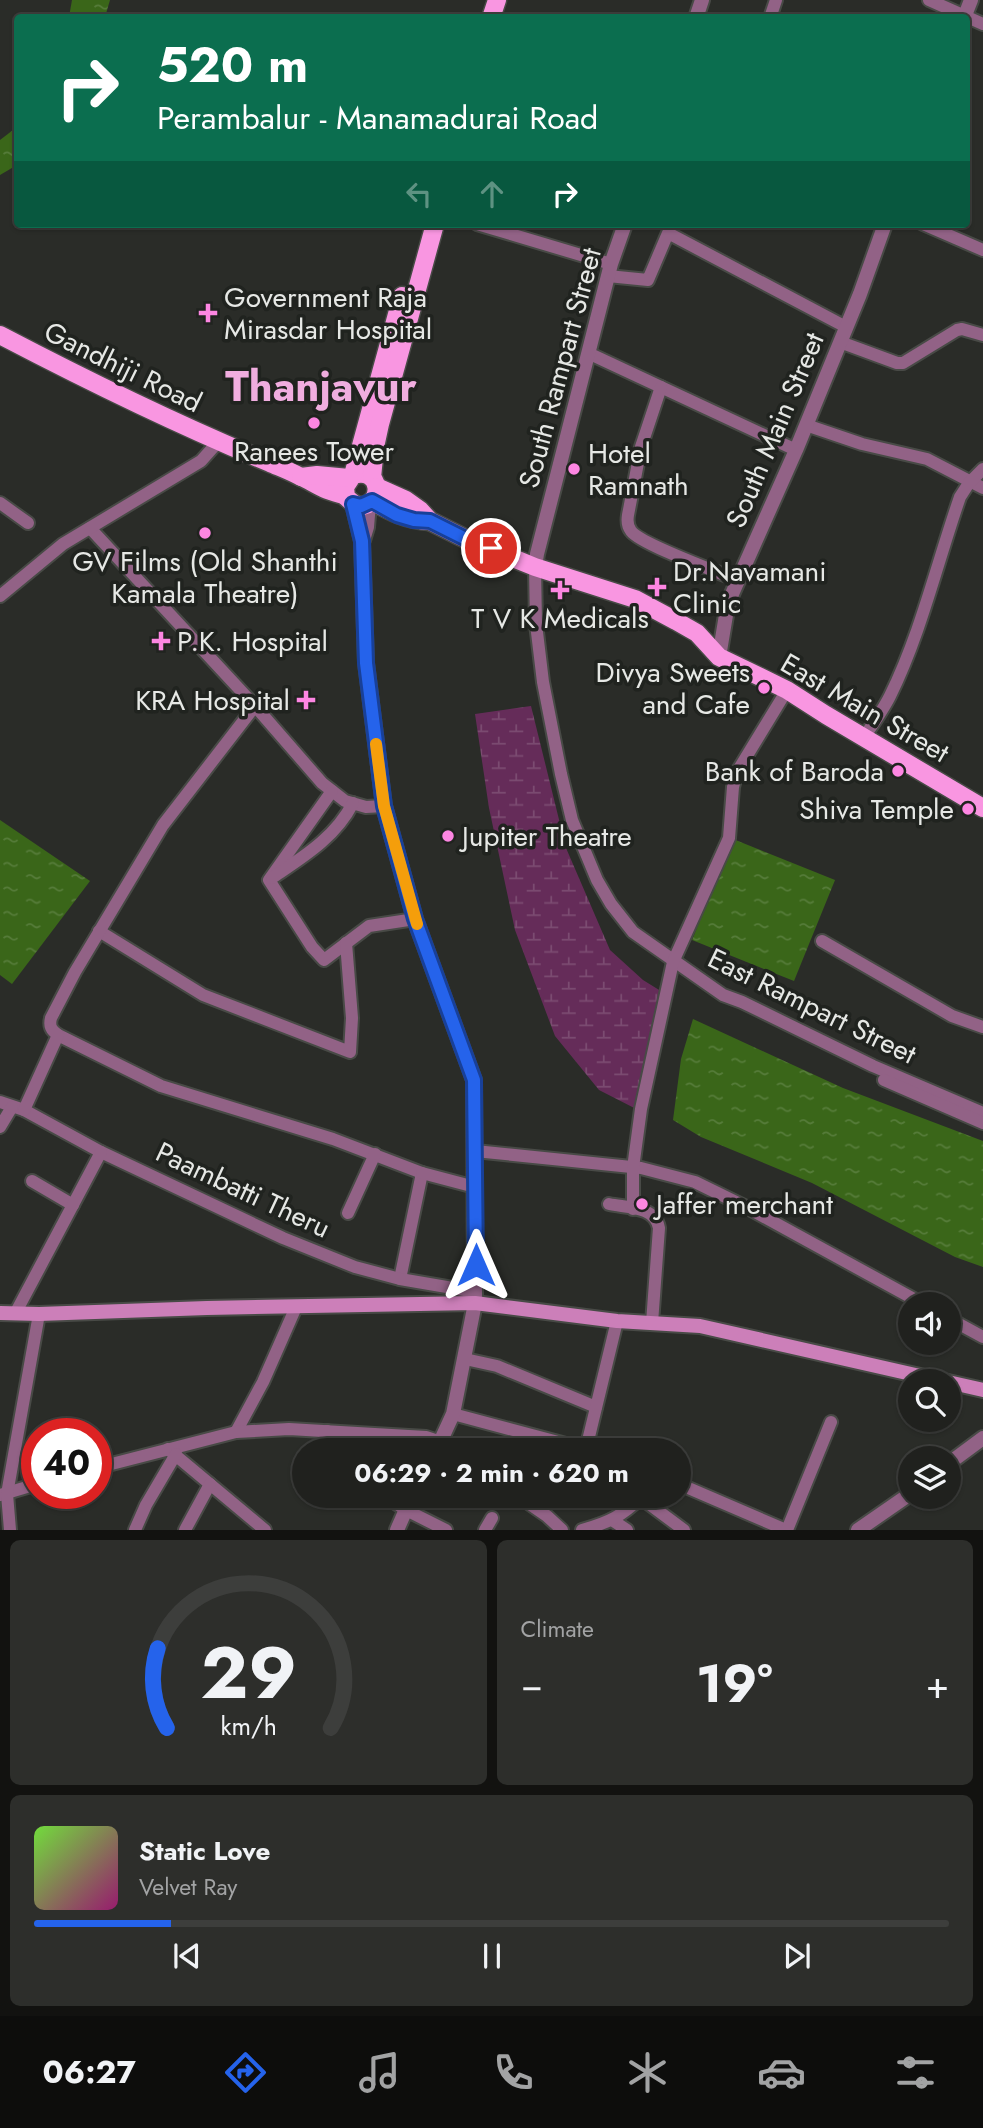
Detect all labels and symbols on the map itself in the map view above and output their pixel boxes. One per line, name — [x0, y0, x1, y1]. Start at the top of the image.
street label: South Rampart Street — [508, 243, 612, 493]
place label: Government Raja Mirasdar Hospital — [224, 277, 432, 350]
marker: Government Raja Mirasdar Hospital — [198, 303, 218, 323]
street label: Gandhiji Road — [37, 311, 209, 423]
street label: South Main Street — [715, 326, 835, 534]
district label: Thanjavur — [225, 356, 418, 417]
marker: Ranees Tower — [306, 415, 322, 431]
place label: Ranees Tower — [234, 431, 394, 472]
place label: Hotel Ramnath — [588, 433, 689, 506]
marker: Hotel Ramnath — [566, 461, 582, 477]
pin — [461, 518, 521, 578]
marker: GV Films (Old Shanthi Kamala Theatre) — [197, 525, 213, 541]
place label: GV Films (Old Shanthi Kamala Theatre) — [72, 541, 338, 614]
place label: Dr.Navamani Clinic — [673, 551, 826, 624]
marker: Dr.Navamani Clinic — [647, 577, 667, 597]
marker: T V K Medicals — [552, 582, 568, 598]
place label: T V K Medicals — [471, 598, 649, 639]
place label: P.K. Hospital — [177, 621, 328, 662]
marker: P.K. Hospital — [151, 631, 171, 651]
street label: East Main Street — [773, 643, 957, 773]
place label: Divya Sweets and Cafe — [596, 652, 750, 725]
place label: KRA Hospital — [135, 680, 290, 721]
marker: Divya Sweets and Cafe — [756, 680, 772, 696]
marker: KRA Hospital — [296, 690, 316, 710]
place label: Bank of Baroda — [705, 751, 884, 792]
marker: Bank of Baroda — [890, 763, 906, 779]
place label: Shiva Temple — [799, 789, 954, 830]
marker: Shiva Temple — [960, 801, 976, 817]
place label: Jupiter Theatre — [458, 816, 632, 857]
marker: Jupiter Theatre — [440, 828, 456, 844]
street label: East Rampart Street — [701, 938, 923, 1074]
street label: Paambatti Theru — [149, 1132, 337, 1248]
place label: Jaffer merchant — [652, 1184, 833, 1225]
marker: Jaffer merchant — [634, 1196, 650, 1212]
position arrow — [439, 1228, 513, 1302]
speed limit sign: 40 — [21, 1418, 112, 1509]

